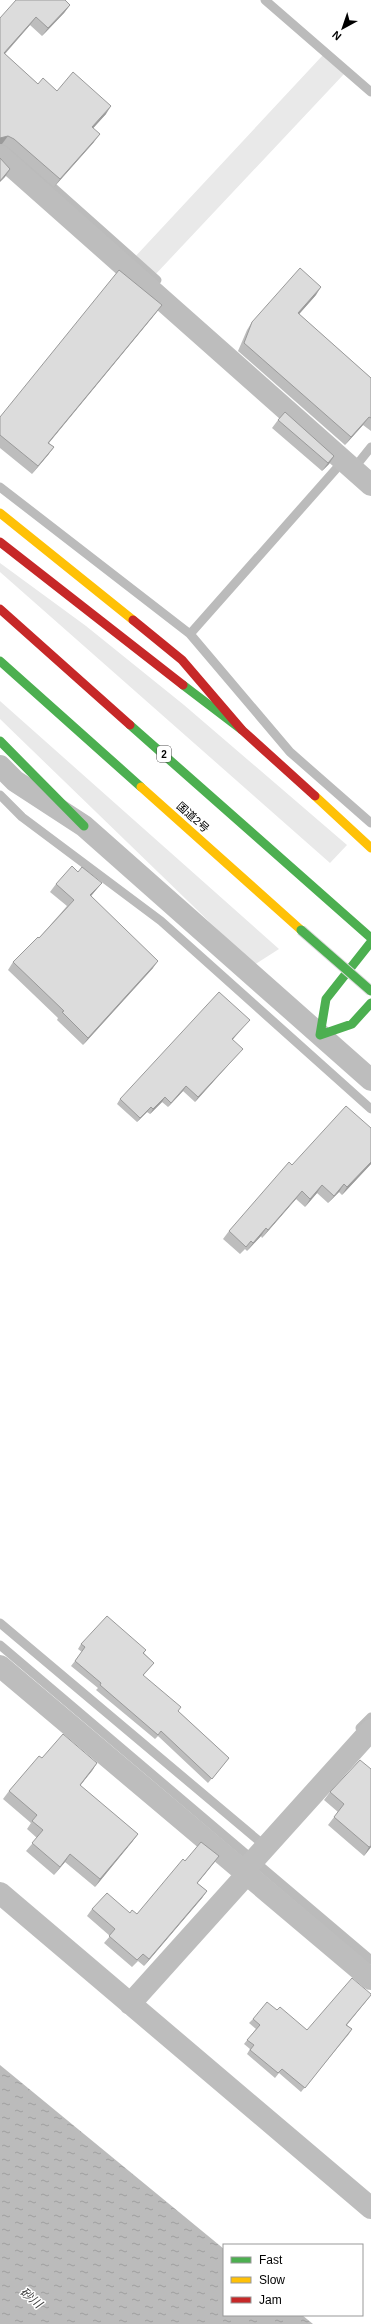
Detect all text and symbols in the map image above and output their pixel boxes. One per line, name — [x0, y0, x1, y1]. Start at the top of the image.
north arrow — [323, 8, 363, 48]
text: N — [330, 28, 343, 43]
road number: 2 — [157, 746, 171, 762]
street label: 国道2号 — [174, 799, 212, 835]
legend — [223, 2244, 363, 2316]
text: Fast — [259, 2253, 283, 2267]
text: Slow — [259, 2273, 285, 2287]
water label: 砂川 — [17, 2285, 46, 2312]
text: Jam — [259, 2293, 282, 2307]

